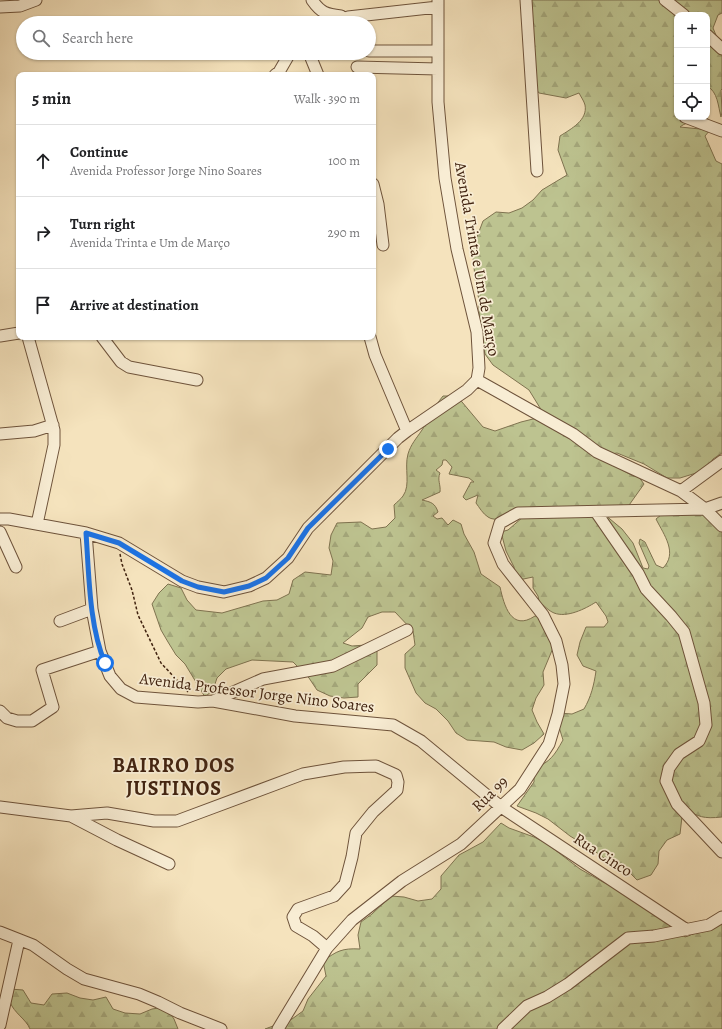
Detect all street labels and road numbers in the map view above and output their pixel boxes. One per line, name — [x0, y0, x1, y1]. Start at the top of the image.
street label: Avenida Trinta e Um de Março — [449, 159, 505, 358]
street label: Avenida Professor Jorge Nino Soares — [137, 668, 376, 718]
street label: Rua 99 — [467, 771, 513, 817]
street label: Rua Cinco — [569, 828, 637, 882]

